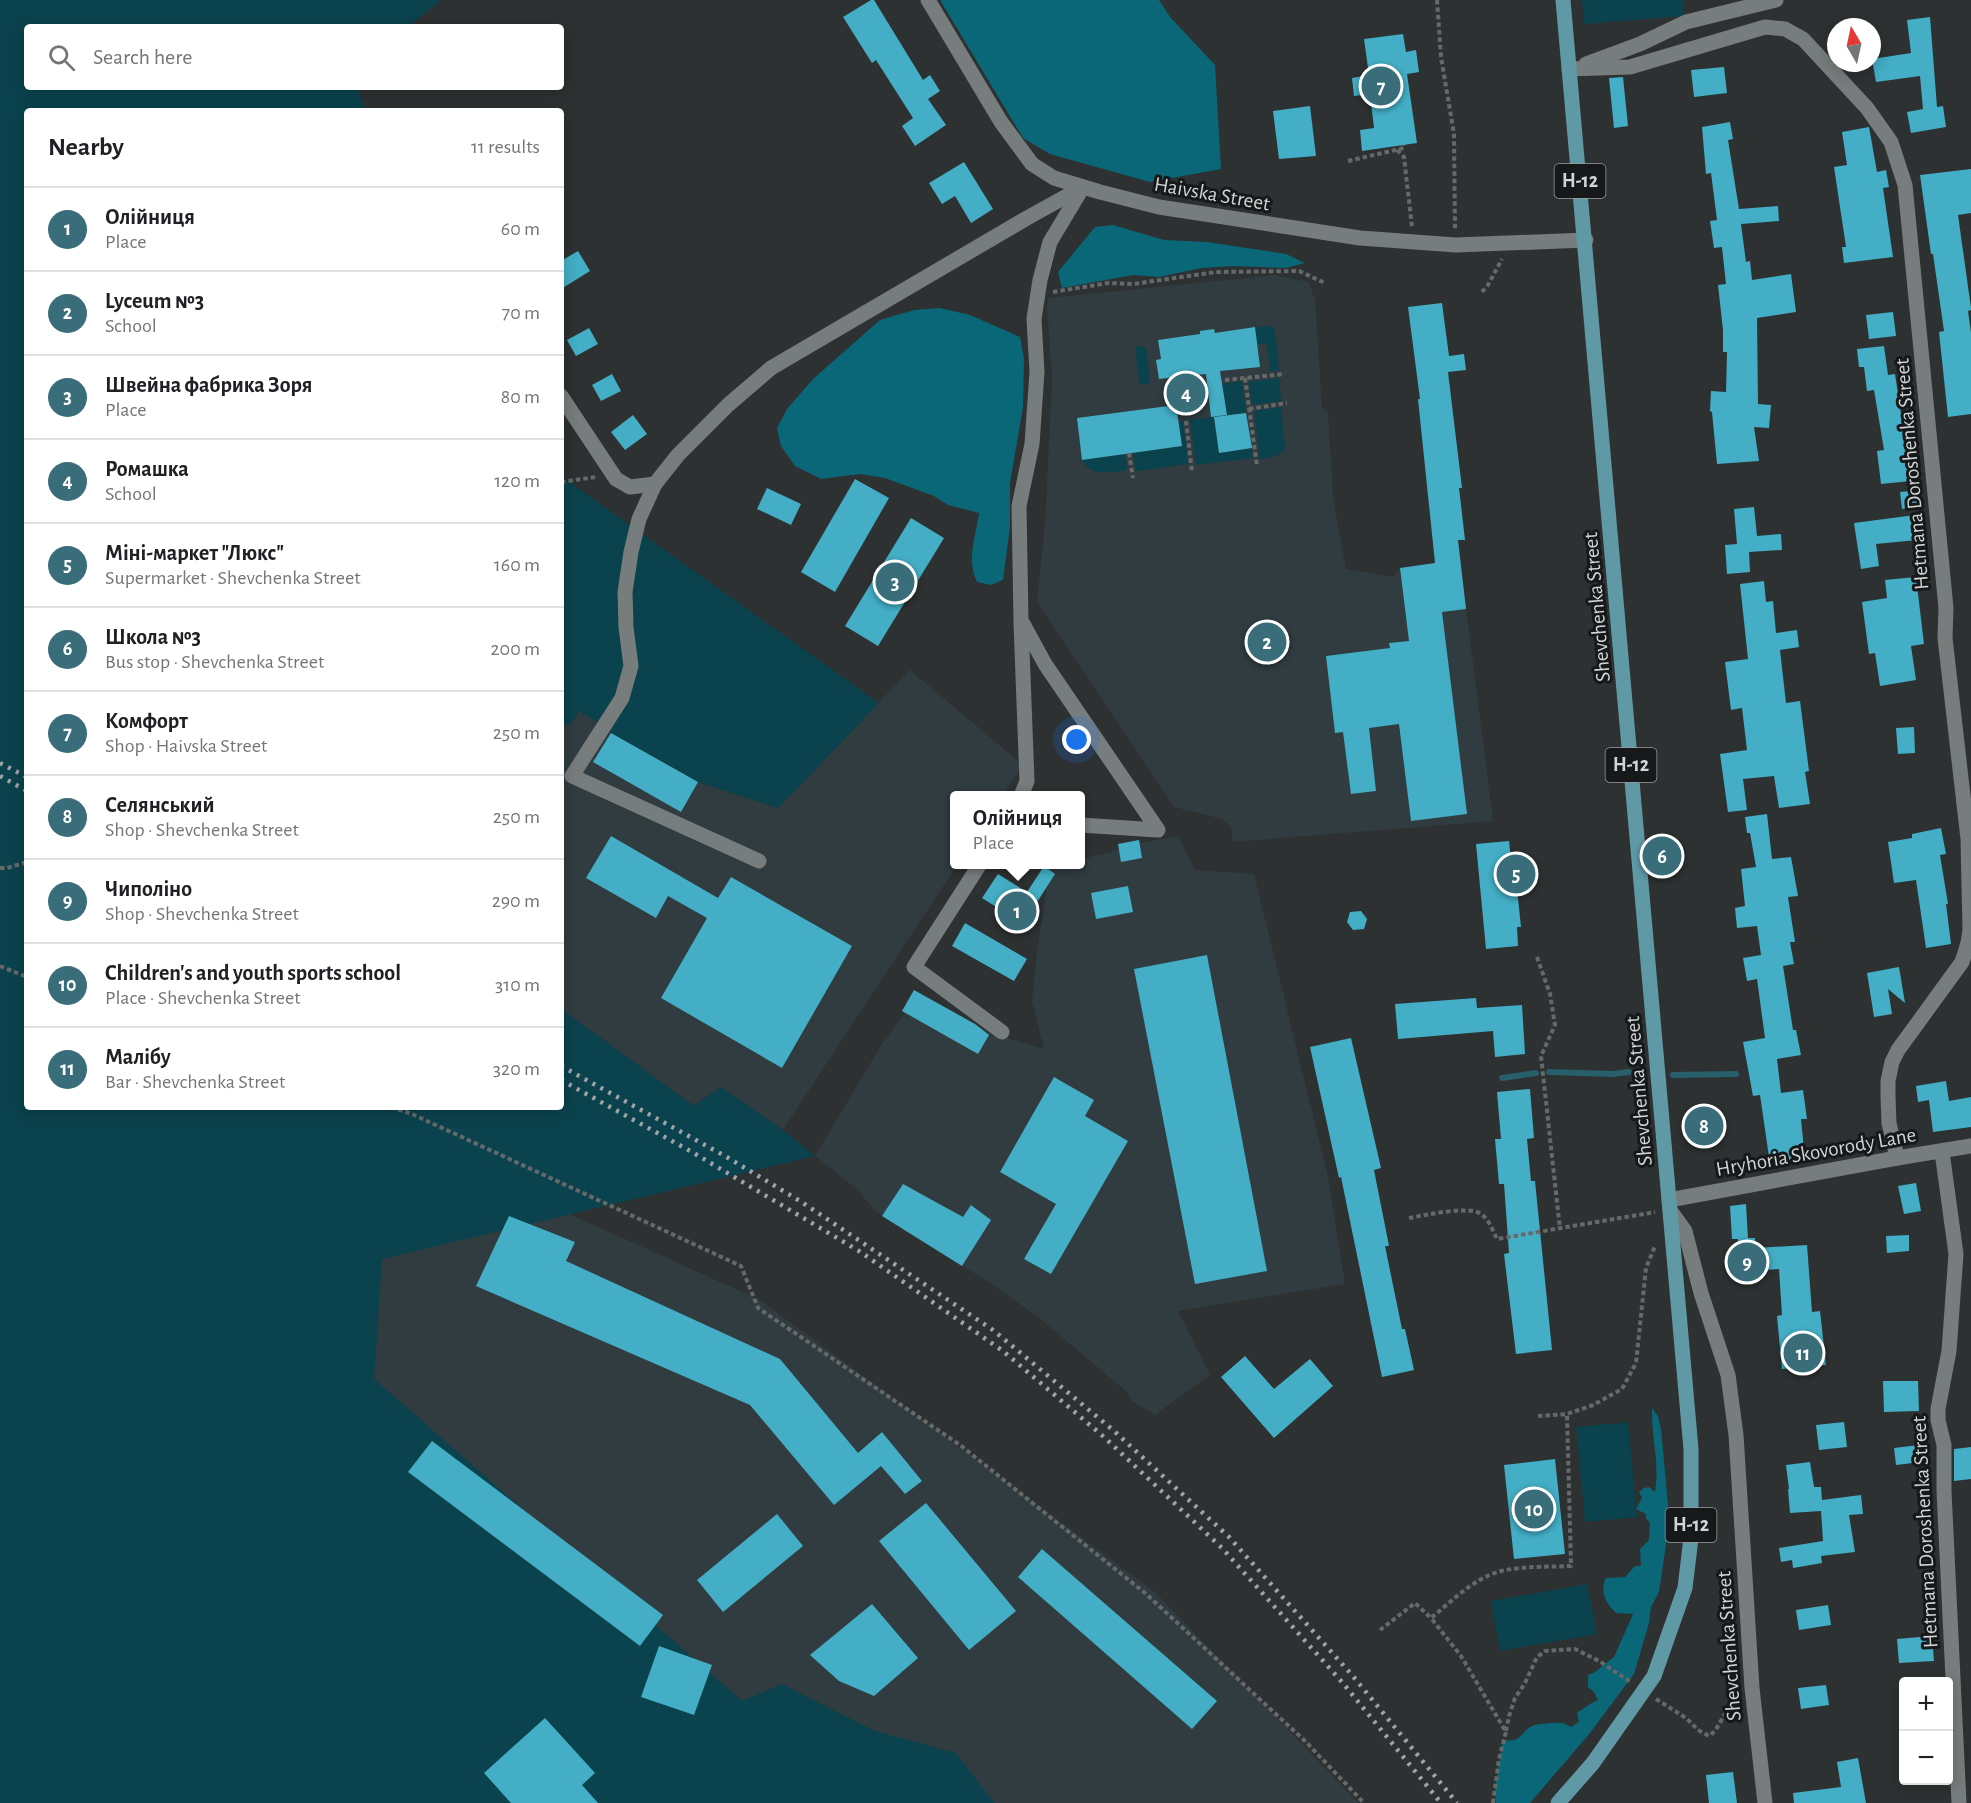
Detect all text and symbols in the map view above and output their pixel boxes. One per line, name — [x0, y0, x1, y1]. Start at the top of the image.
north arrow — [1827, 18, 1881, 72]
search box — [24, 24, 564, 90]
icon: search — [45, 41, 78, 74]
text: Search here — [93, 46, 192, 68]
pin: 7 — [1362, 64, 1400, 109]
text: Nearby — [48, 134, 124, 160]
text: 11 results — [471, 137, 540, 157]
road number: Н-12 — [1554, 164, 1606, 198]
street label: Haivska Street — [1153, 173, 1272, 215]
text: Олійниця — [105, 206, 195, 228]
text: 1 — [64, 219, 71, 239]
text: 60 m — [501, 219, 540, 239]
text: Place — [105, 232, 146, 252]
text: Lyceum №3 — [105, 290, 204, 312]
text: 2 — [63, 303, 72, 323]
text: 70 m — [502, 303, 540, 323]
text: School — [105, 316, 157, 336]
street label: Hetmana Doroshenka Street — [1891, 357, 1933, 591]
pin: 4 — [1166, 370, 1206, 416]
text: Швейна фабрика Зоря — [105, 374, 312, 396]
text: 3 — [63, 387, 72, 407]
text: 80 m — [501, 387, 540, 407]
text: Place — [105, 400, 146, 420]
text: Ромашка — [105, 458, 189, 480]
text: 4 — [62, 471, 73, 491]
text: 120 m — [494, 471, 540, 491]
text: School — [105, 484, 157, 504]
street label: Shevchenka Street — [1580, 531, 1614, 683]
text: Міні-маркет "Люкс" — [105, 542, 284, 564]
text: 5 — [63, 555, 72, 575]
text: 160 m — [494, 555, 540, 575]
pin: 3 — [876, 560, 914, 604]
text: Supermarket · Shevchenka Street — [105, 568, 361, 588]
pin: 2 — [1248, 620, 1286, 664]
text: Школа №3 — [105, 626, 201, 648]
text: 6 — [63, 639, 72, 659]
text: 200 m — [490, 639, 540, 659]
text: Bus stop · Shevchenka Street — [105, 652, 324, 672]
text: Комфорт — [105, 710, 188, 732]
text: 7 — [63, 723, 72, 743]
text: 250 m — [493, 723, 540, 743]
your location — [1062, 725, 1091, 754]
text: Shop · Haivska Street — [105, 736, 267, 756]
road number: Н-12 — [1606, 748, 1656, 782]
popup — [950, 791, 1085, 869]
text: Селянський — [105, 794, 215, 816]
text: 8 — [63, 807, 72, 827]
text: 250 m — [493, 807, 540, 827]
text: Олійниця — [973, 807, 1062, 829]
text: Shop · Shevchenka Street — [105, 820, 299, 840]
text: Place — [973, 833, 1014, 853]
pin: 6 — [1642, 834, 1682, 878]
pin: 5 — [1496, 852, 1536, 896]
text: Чиполіно — [105, 878, 192, 900]
pin: 1 — [998, 888, 1036, 934]
text: 9 — [63, 891, 72, 911]
text: 290 m — [492, 891, 540, 911]
text: Shop · Shevchenka Street — [105, 904, 299, 924]
text: Children's and youth sports school — [105, 962, 401, 984]
text: 10 — [59, 975, 76, 995]
text: 310 m — [495, 975, 540, 995]
text: Place · Shevchenka Street — [105, 988, 301, 1008]
street label: Shevchenka Street — [1622, 1015, 1656, 1167]
text: Малібу — [105, 1046, 171, 1068]
text: 11 — [60, 1059, 75, 1079]
text: 320 m — [493, 1059, 540, 1079]
text: Bar · Shevchenka Street — [105, 1072, 285, 1092]
pin: 8 — [1684, 1104, 1724, 1148]
street label: Hryhoria Skovorody Lane — [1714, 1124, 1918, 1180]
pin: 9 — [1728, 1240, 1766, 1284]
pin: 11 — [1784, 1330, 1822, 1376]
street label: Hetmana Doroshenka Street — [1908, 1415, 1942, 1649]
pin: 10 — [1514, 1486, 1553, 1532]
road number: Н-12 — [1666, 1508, 1716, 1542]
street label: Shevchenka Street — [1713, 1570, 1745, 1722]
map controls — [1899, 1677, 1953, 1785]
button: + — [1899, 1677, 1953, 1731]
button: − — [1899, 1731, 1953, 1785]

